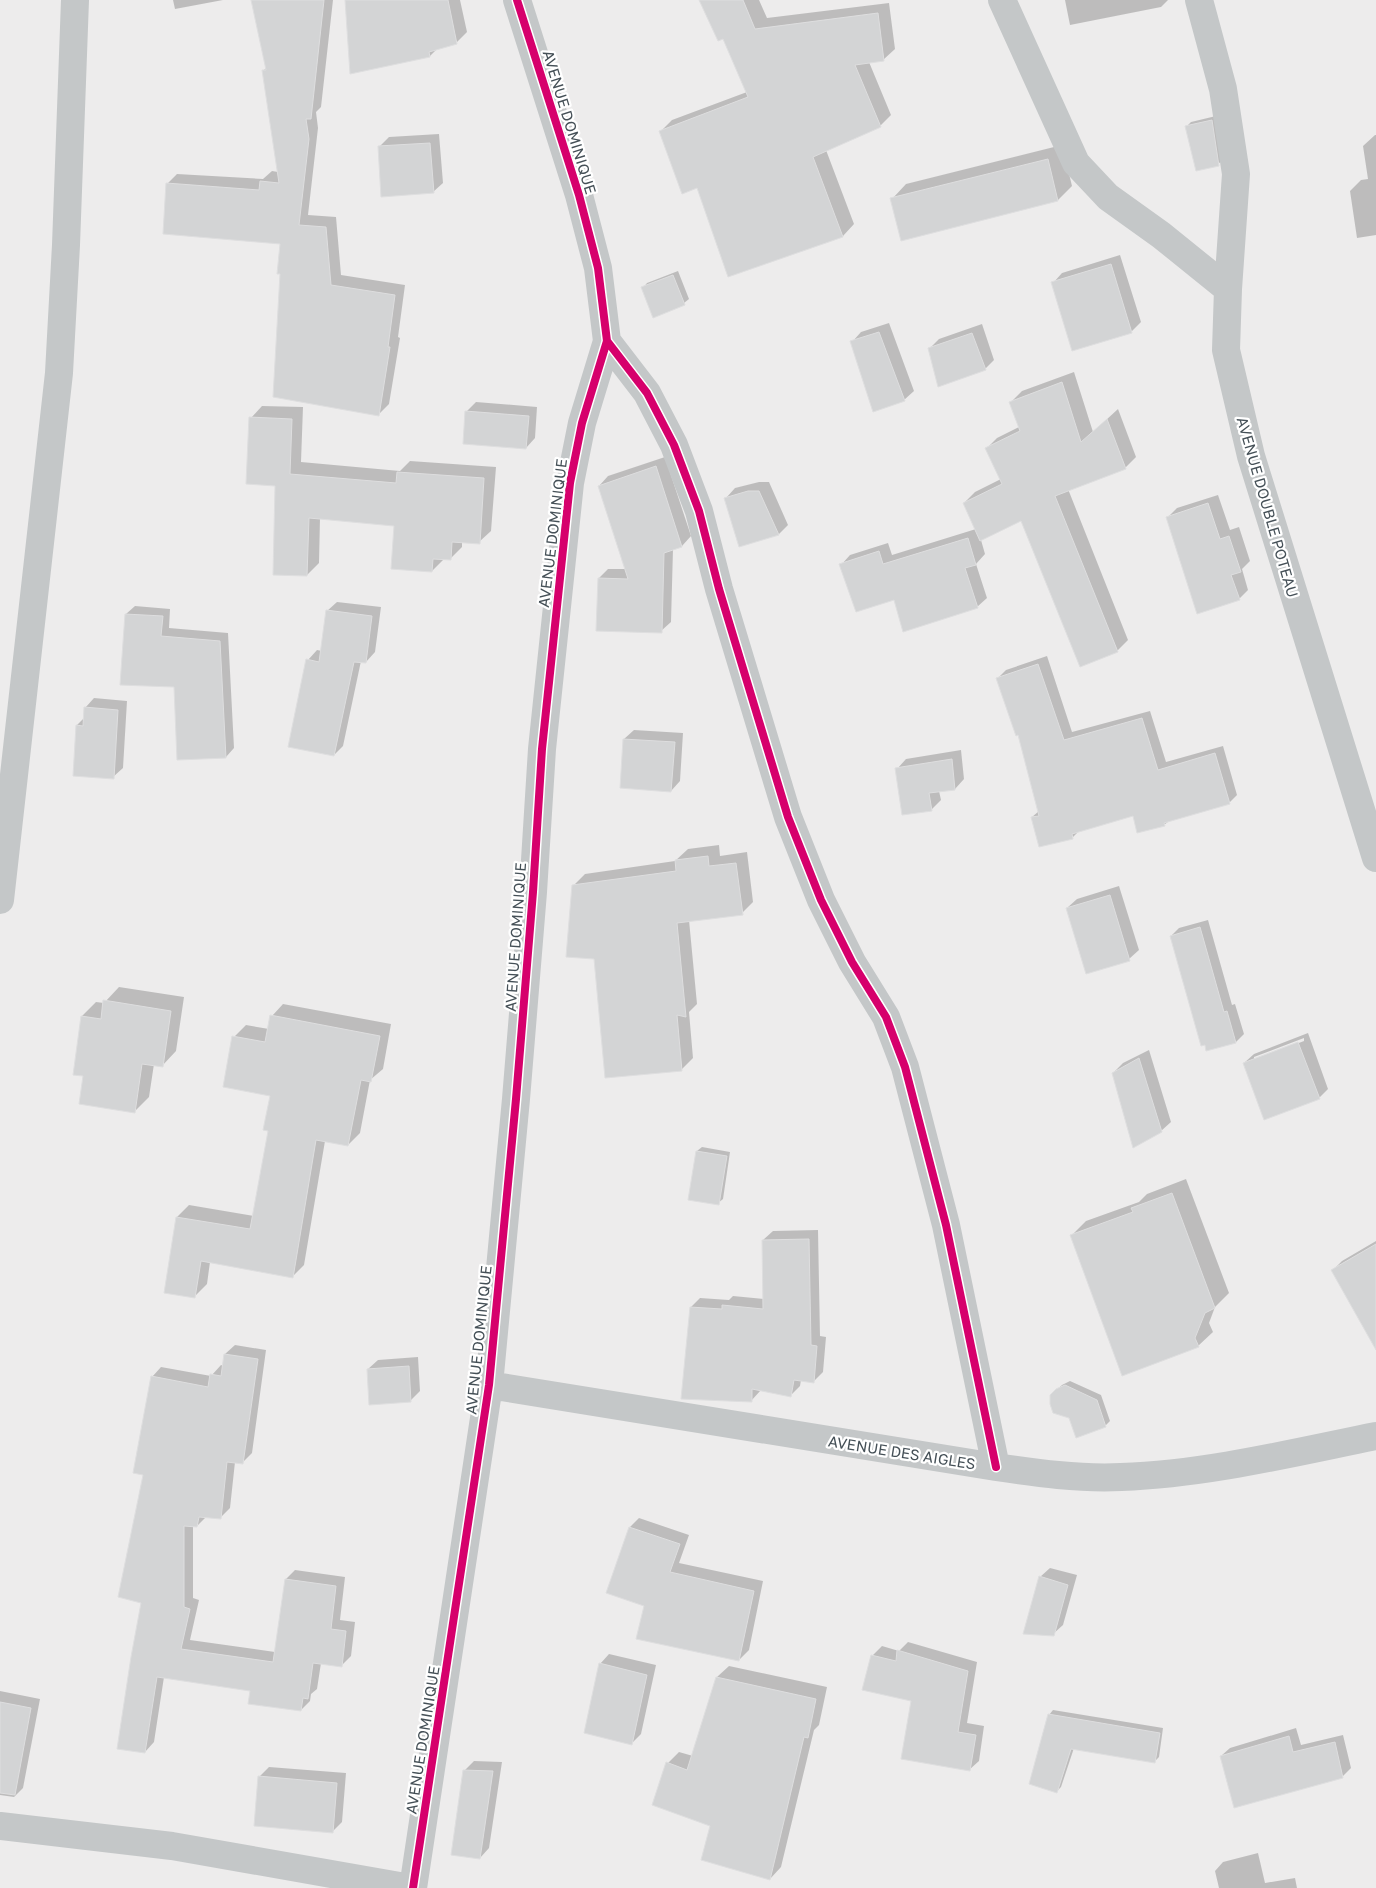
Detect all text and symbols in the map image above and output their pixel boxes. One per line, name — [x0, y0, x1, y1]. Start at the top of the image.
street label: AVENUE DOMINIQUE — [540, 48, 600, 196]
street label: AVENUE DOUBLE POTEAU — [1234, 415, 1302, 599]
street label: AVENUE DOMINIQUE — [534, 458, 570, 608]
street label: AVENUE DOMINIQUE — [501, 862, 529, 1012]
street label: AVENUE DOMINIQUE — [461, 1265, 495, 1415]
street label: AVENUE DES AIGLES — [827, 1431, 977, 1473]
street label: AVENUE DOMINIQUE — [401, 1665, 443, 1815]

